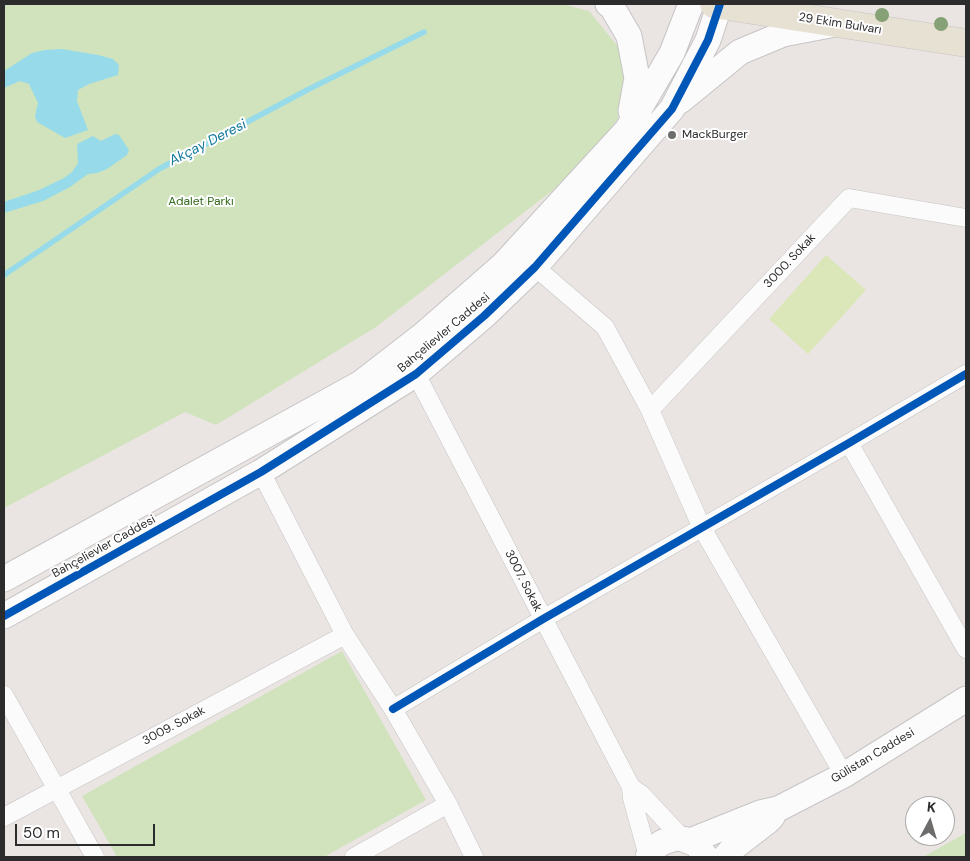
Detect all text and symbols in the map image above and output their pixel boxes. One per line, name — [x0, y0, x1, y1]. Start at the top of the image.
street label: 29 Ekim Bulvarı — [798, 10, 882, 38]
water label: Akçay Deresi — [167, 116, 249, 170]
place label: MackBurger — [682, 128, 748, 142]
marker: MackBurger — [666, 129, 678, 141]
park label: Adalet Parkı — [168, 195, 234, 209]
street label: 3000. Sokak — [761, 231, 819, 291]
street label: Bahçelievler Caddesi — [395, 290, 493, 376]
street label: Bahçelievler Caddesi — [50, 513, 158, 581]
street label: 3007. Sokak — [501, 548, 545, 614]
street label: 3009. Sokak — [140, 703, 208, 749]
street label: Gülistan Caddesi — [829, 725, 917, 787]
north arrow — [905, 796, 955, 846]
text: K — [926, 798, 937, 817]
scale bar — [18, 814, 158, 846]
text: 50 m — [23, 823, 60, 843]

